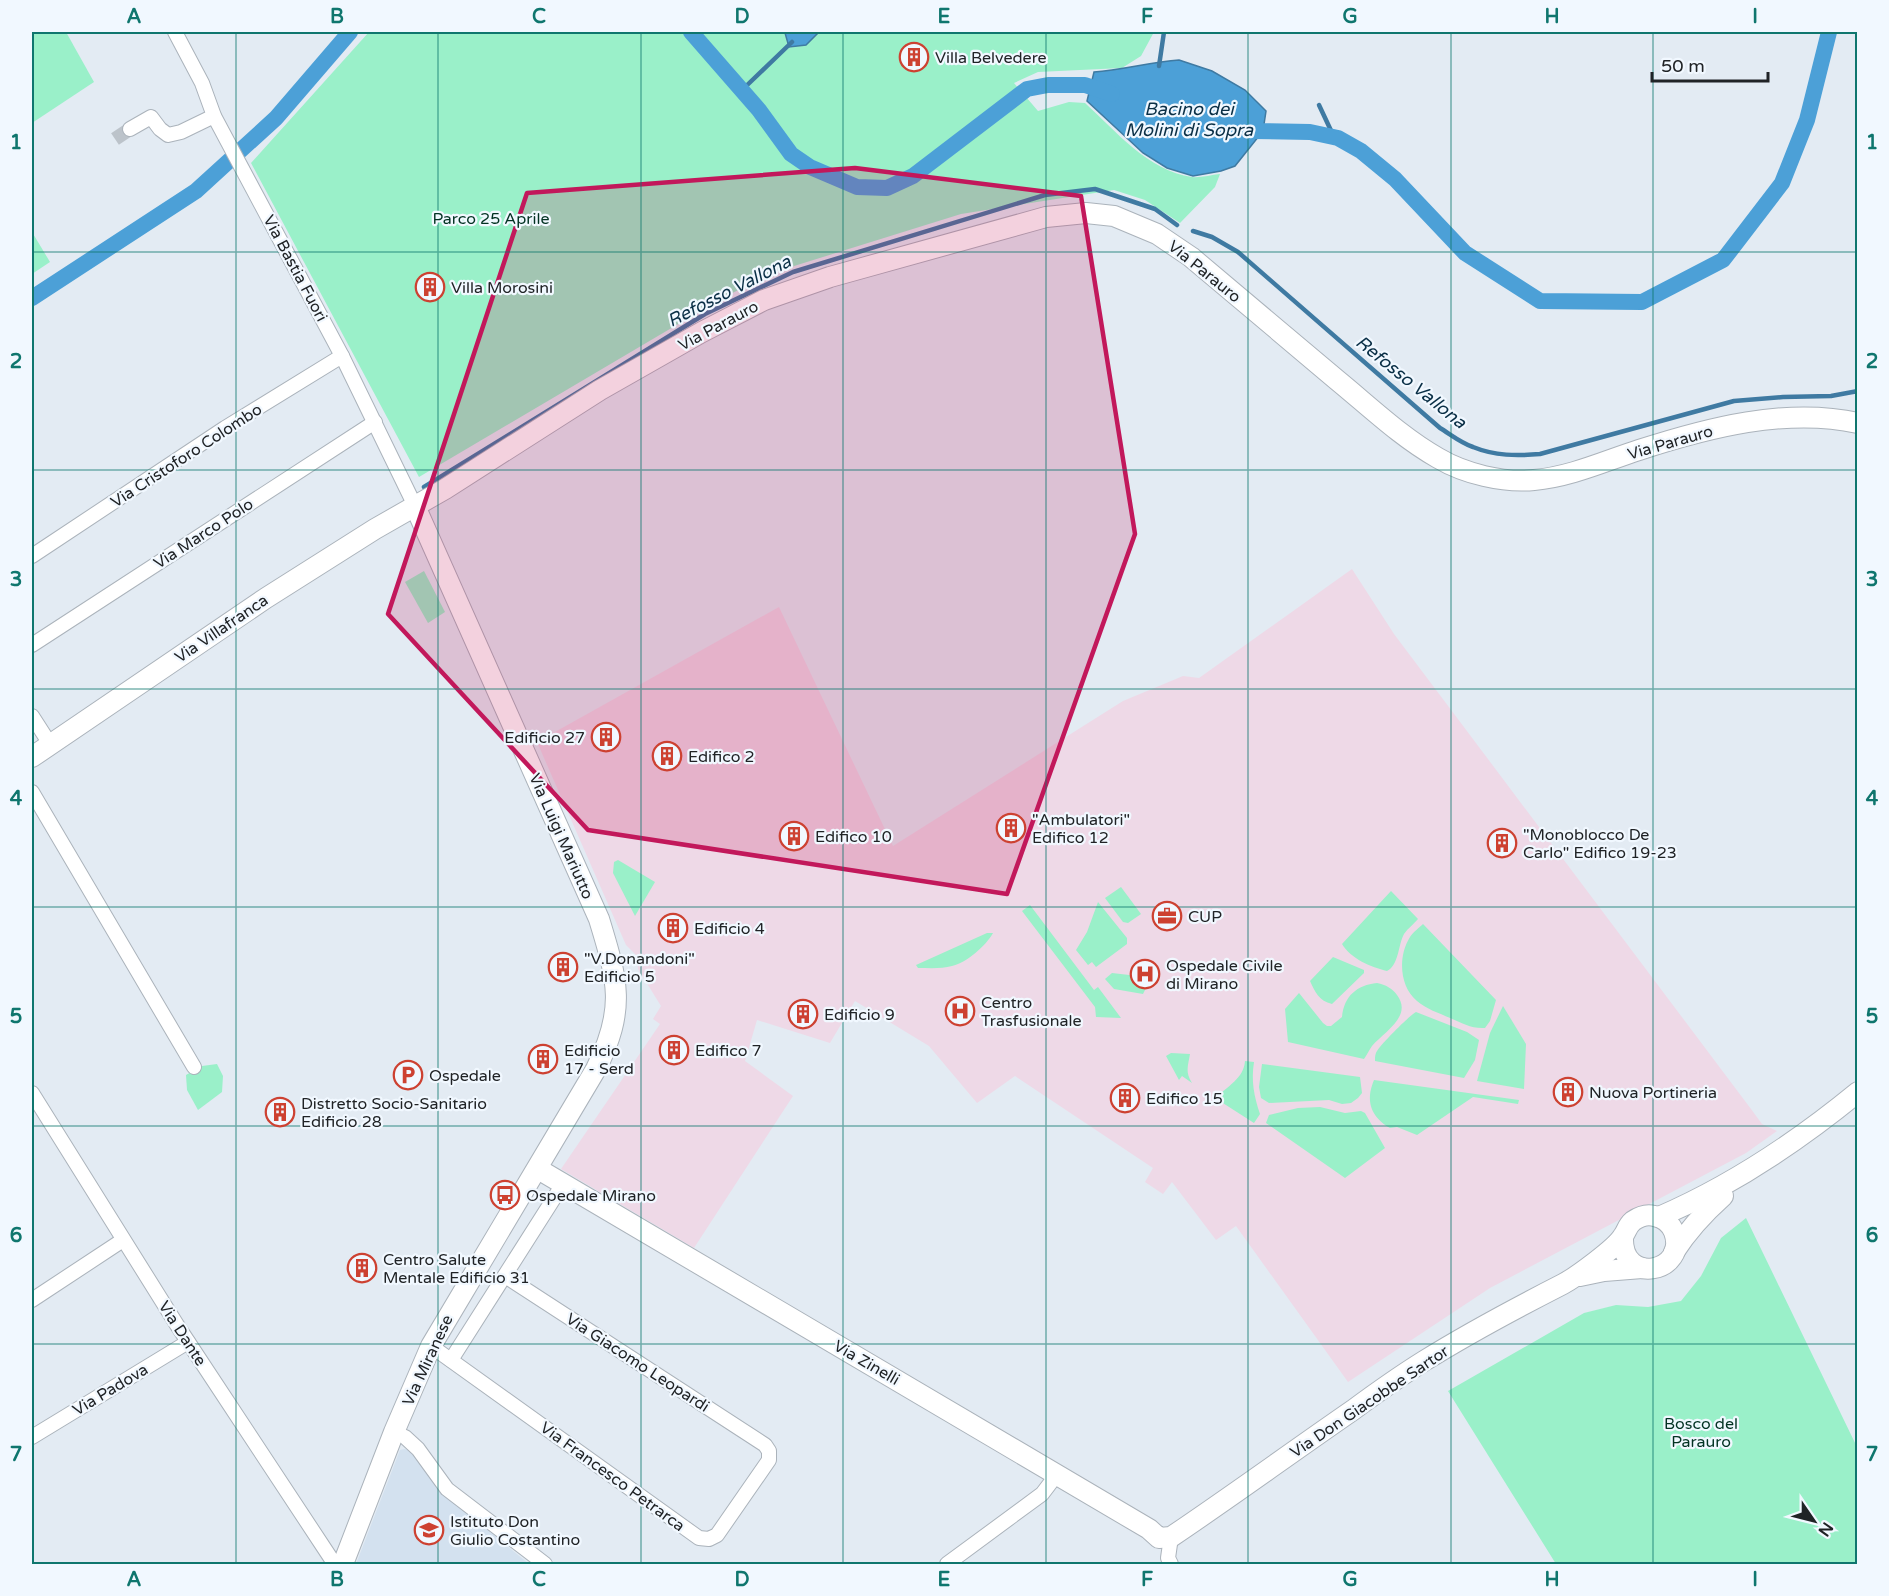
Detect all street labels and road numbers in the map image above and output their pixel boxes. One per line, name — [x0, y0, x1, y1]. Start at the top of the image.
street label: Via Bastia Fuori — [259, 212, 332, 325]
street label: Via Parauro — [1164, 236, 1245, 307]
street label: Via Parauro — [675, 296, 762, 355]
street label: Via Cristoforo Colombo — [107, 399, 266, 512]
street label: Via Parauro — [1625, 421, 1715, 465]
street label: Via Marco Polo — [150, 494, 257, 573]
street label: Via Villafranca — [171, 590, 272, 667]
street label: Via Luigi Mariutto — [524, 770, 598, 902]
street label: Via Dante — [154, 1297, 211, 1370]
street label: Via Giacomo Leopardi — [562, 1309, 713, 1417]
street label: Via Miranese — [398, 1312, 458, 1409]
street label: Via Zinelli — [830, 1336, 903, 1390]
street label: Via Don Giacobbe Sartor — [1286, 1341, 1453, 1462]
street label: Via Padova — [69, 1360, 152, 1420]
street label: Via Francesco Petrarca — [536, 1418, 689, 1536]

